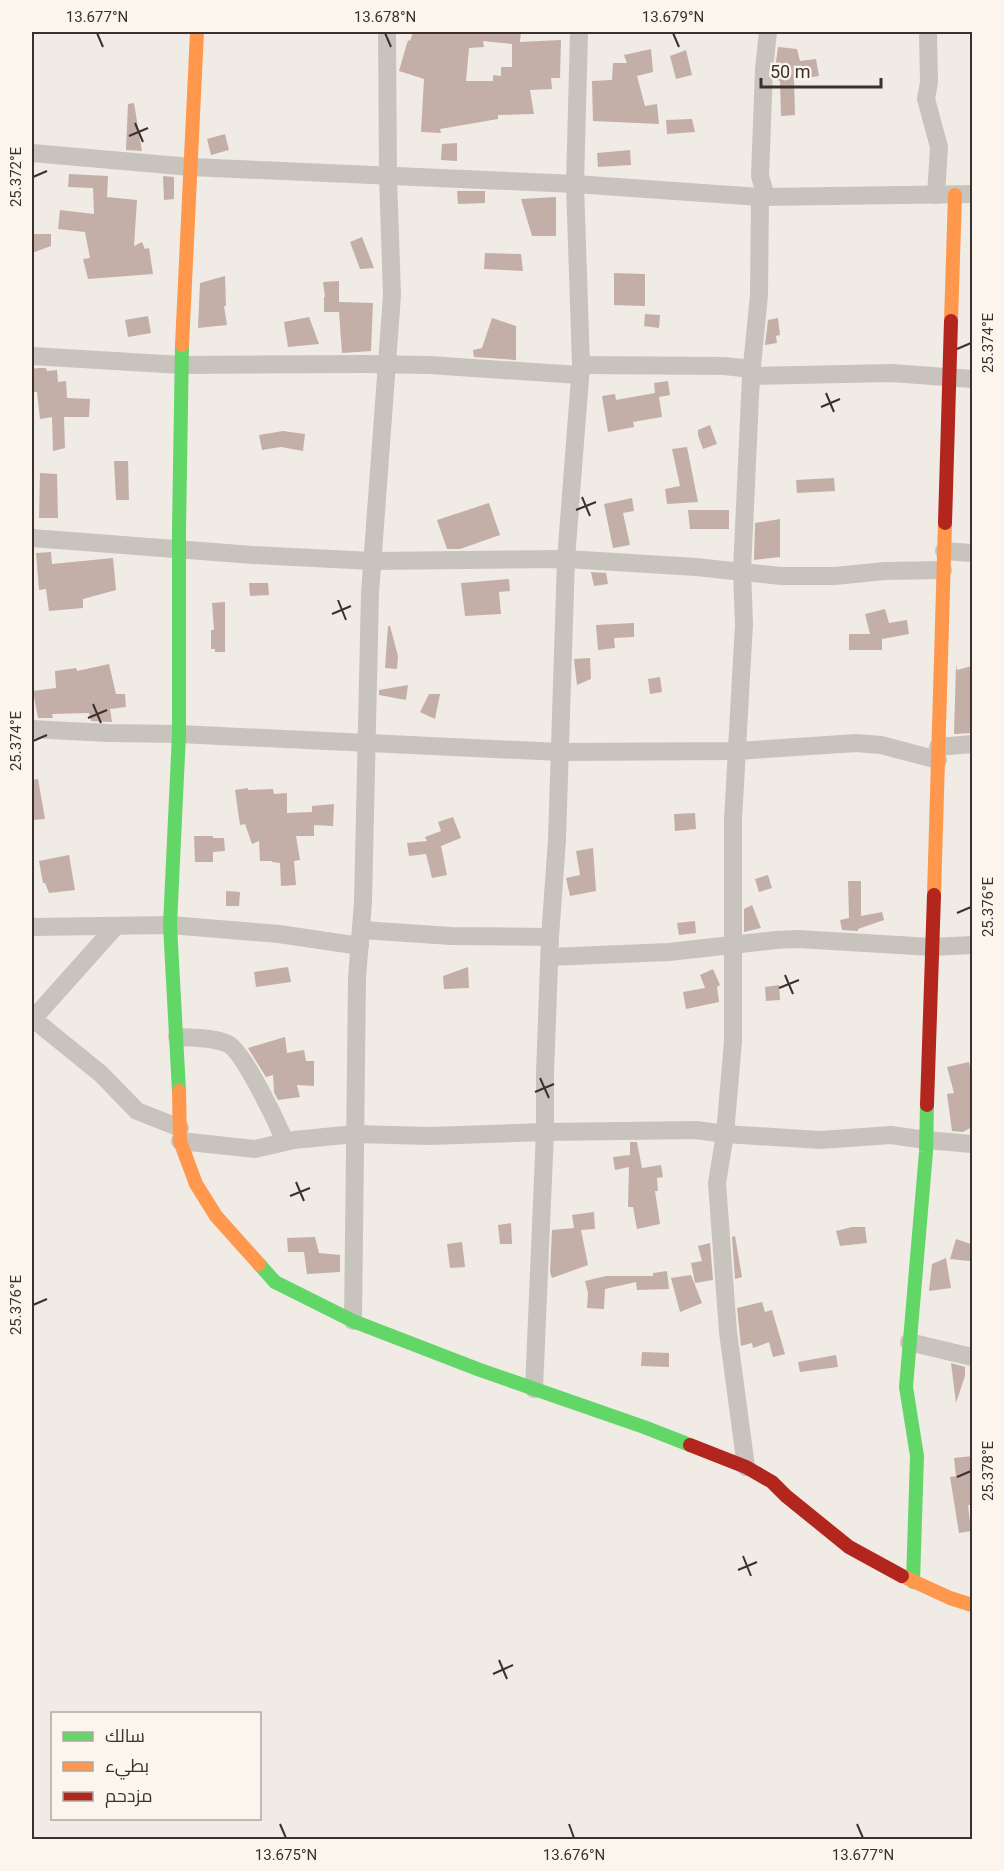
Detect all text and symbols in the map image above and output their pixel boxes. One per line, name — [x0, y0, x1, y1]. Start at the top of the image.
text: 13.677°N — [66, 8, 128, 26]
text: 13.678°N — [354, 8, 416, 26]
text: 13.679°N — [642, 8, 704, 26]
scale bar — [761, 51, 881, 89]
text: 50 m — [770, 61, 810, 82]
text: 25.372°E — [7, 146, 25, 207]
text: 25.374°E — [979, 312, 997, 373]
text: 25.374°E — [7, 710, 25, 771]
text: 25.376°E — [979, 876, 997, 937]
text: 25.376°E — [7, 1274, 25, 1335]
text: 25.378°E — [979, 1440, 997, 1501]
legend — [51, 1712, 261, 1820]
text: سالك — [105, 1725, 145, 1746]
text: بطيء — [105, 1755, 149, 1780]
text: مزدحم — [105, 1785, 153, 1808]
text: 13.675°N — [255, 1846, 317, 1864]
text: 13.676°N — [543, 1846, 605, 1864]
text: 13.677°N — [832, 1846, 894, 1864]

